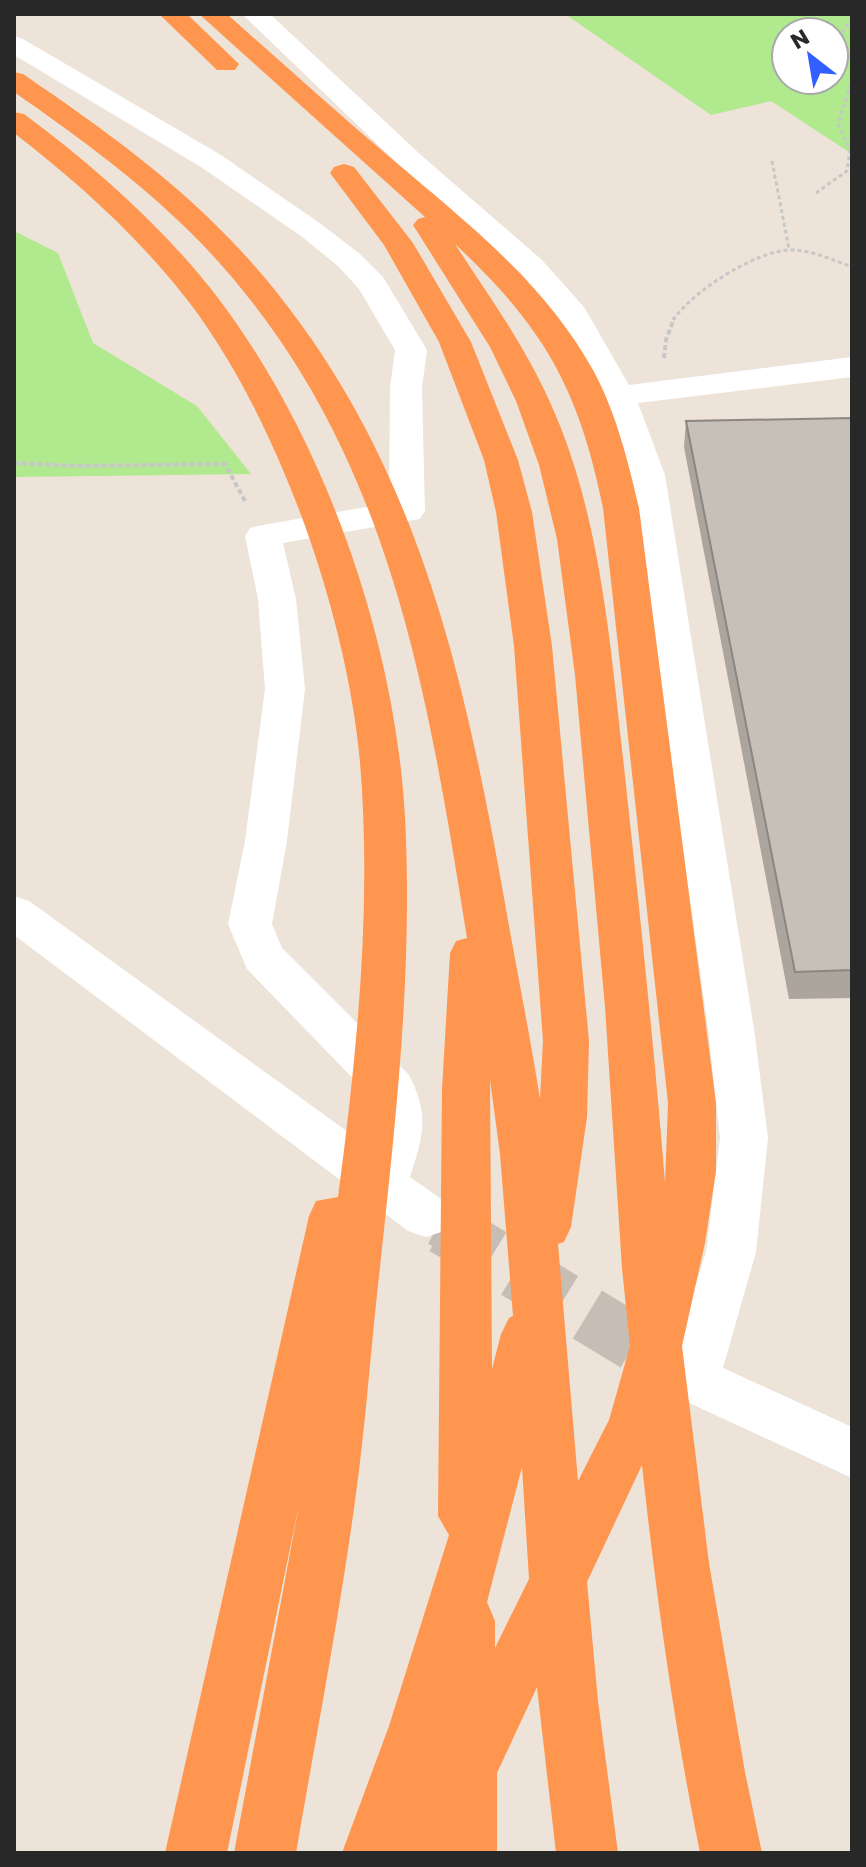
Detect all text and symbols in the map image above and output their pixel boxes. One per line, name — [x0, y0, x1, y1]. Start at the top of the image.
north arrow — [770, 16, 850, 96]
text: N — [785, 22, 815, 57]

